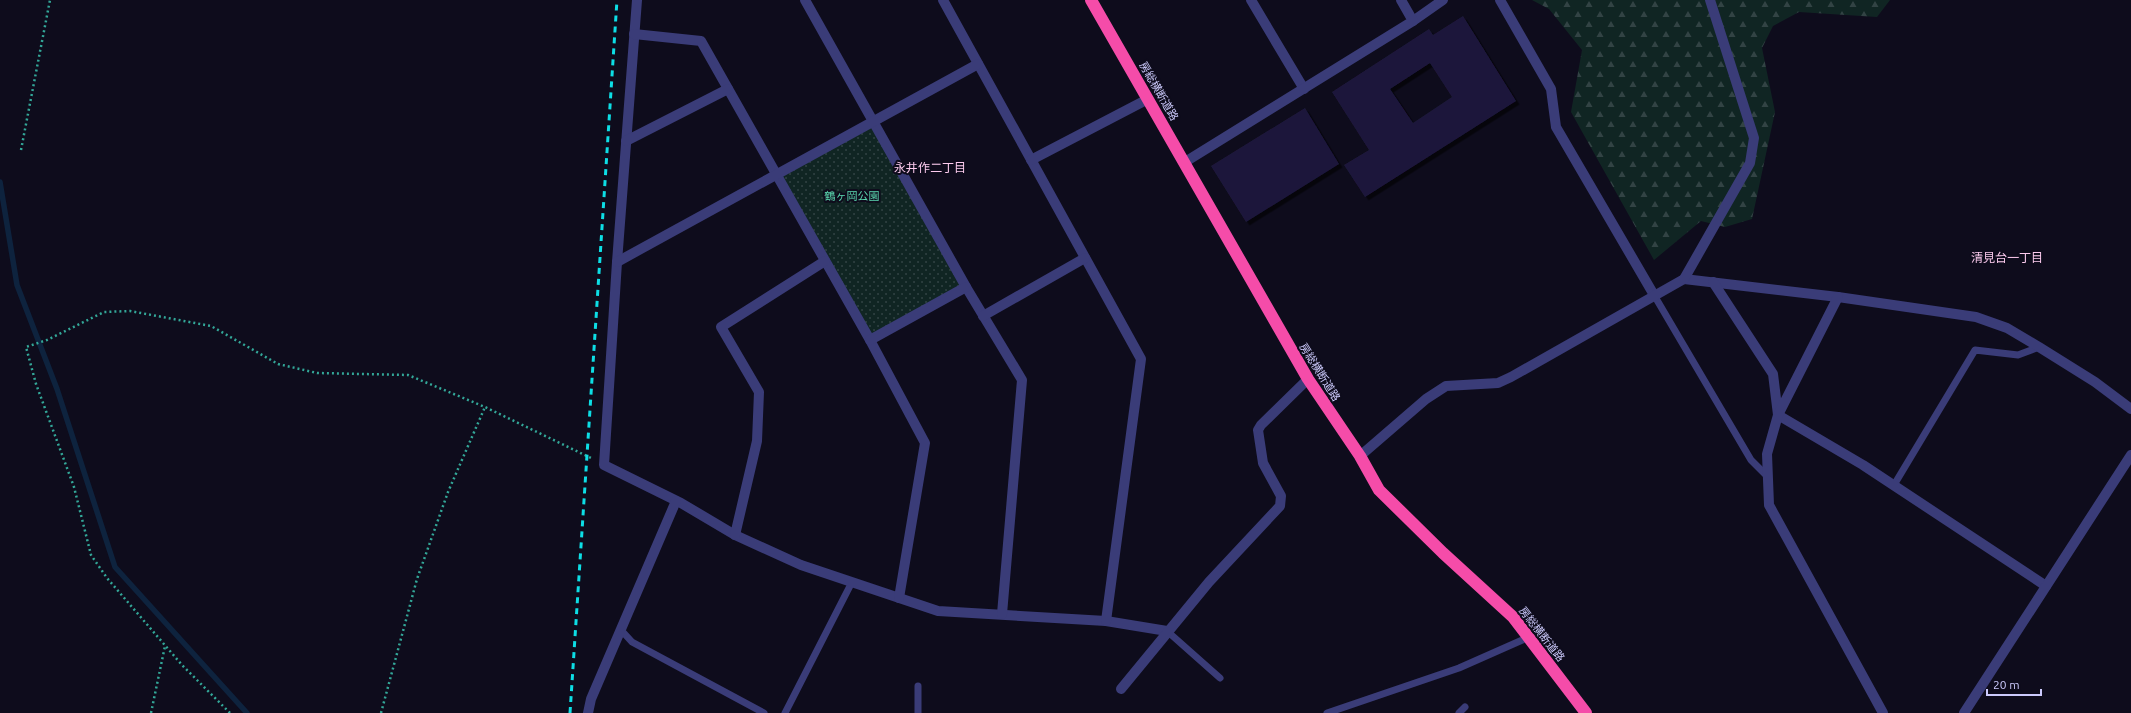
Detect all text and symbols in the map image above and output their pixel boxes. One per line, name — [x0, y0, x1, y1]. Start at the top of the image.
street label: 房総横断道路 — [1137, 59, 1181, 123]
district label: 永井作二丁目 — [894, 161, 966, 174]
park label: 鶴ヶ岡公園 — [825, 190, 880, 202]
district label: 清見台一丁目 — [1971, 251, 2043, 264]
street label: 房総横断道路 — [1297, 341, 1343, 403]
street label: 房総横断道路 — [1517, 604, 1567, 664]
scale bar — [1987, 671, 2041, 697]
text: 20 m — [1993, 678, 2020, 691]

